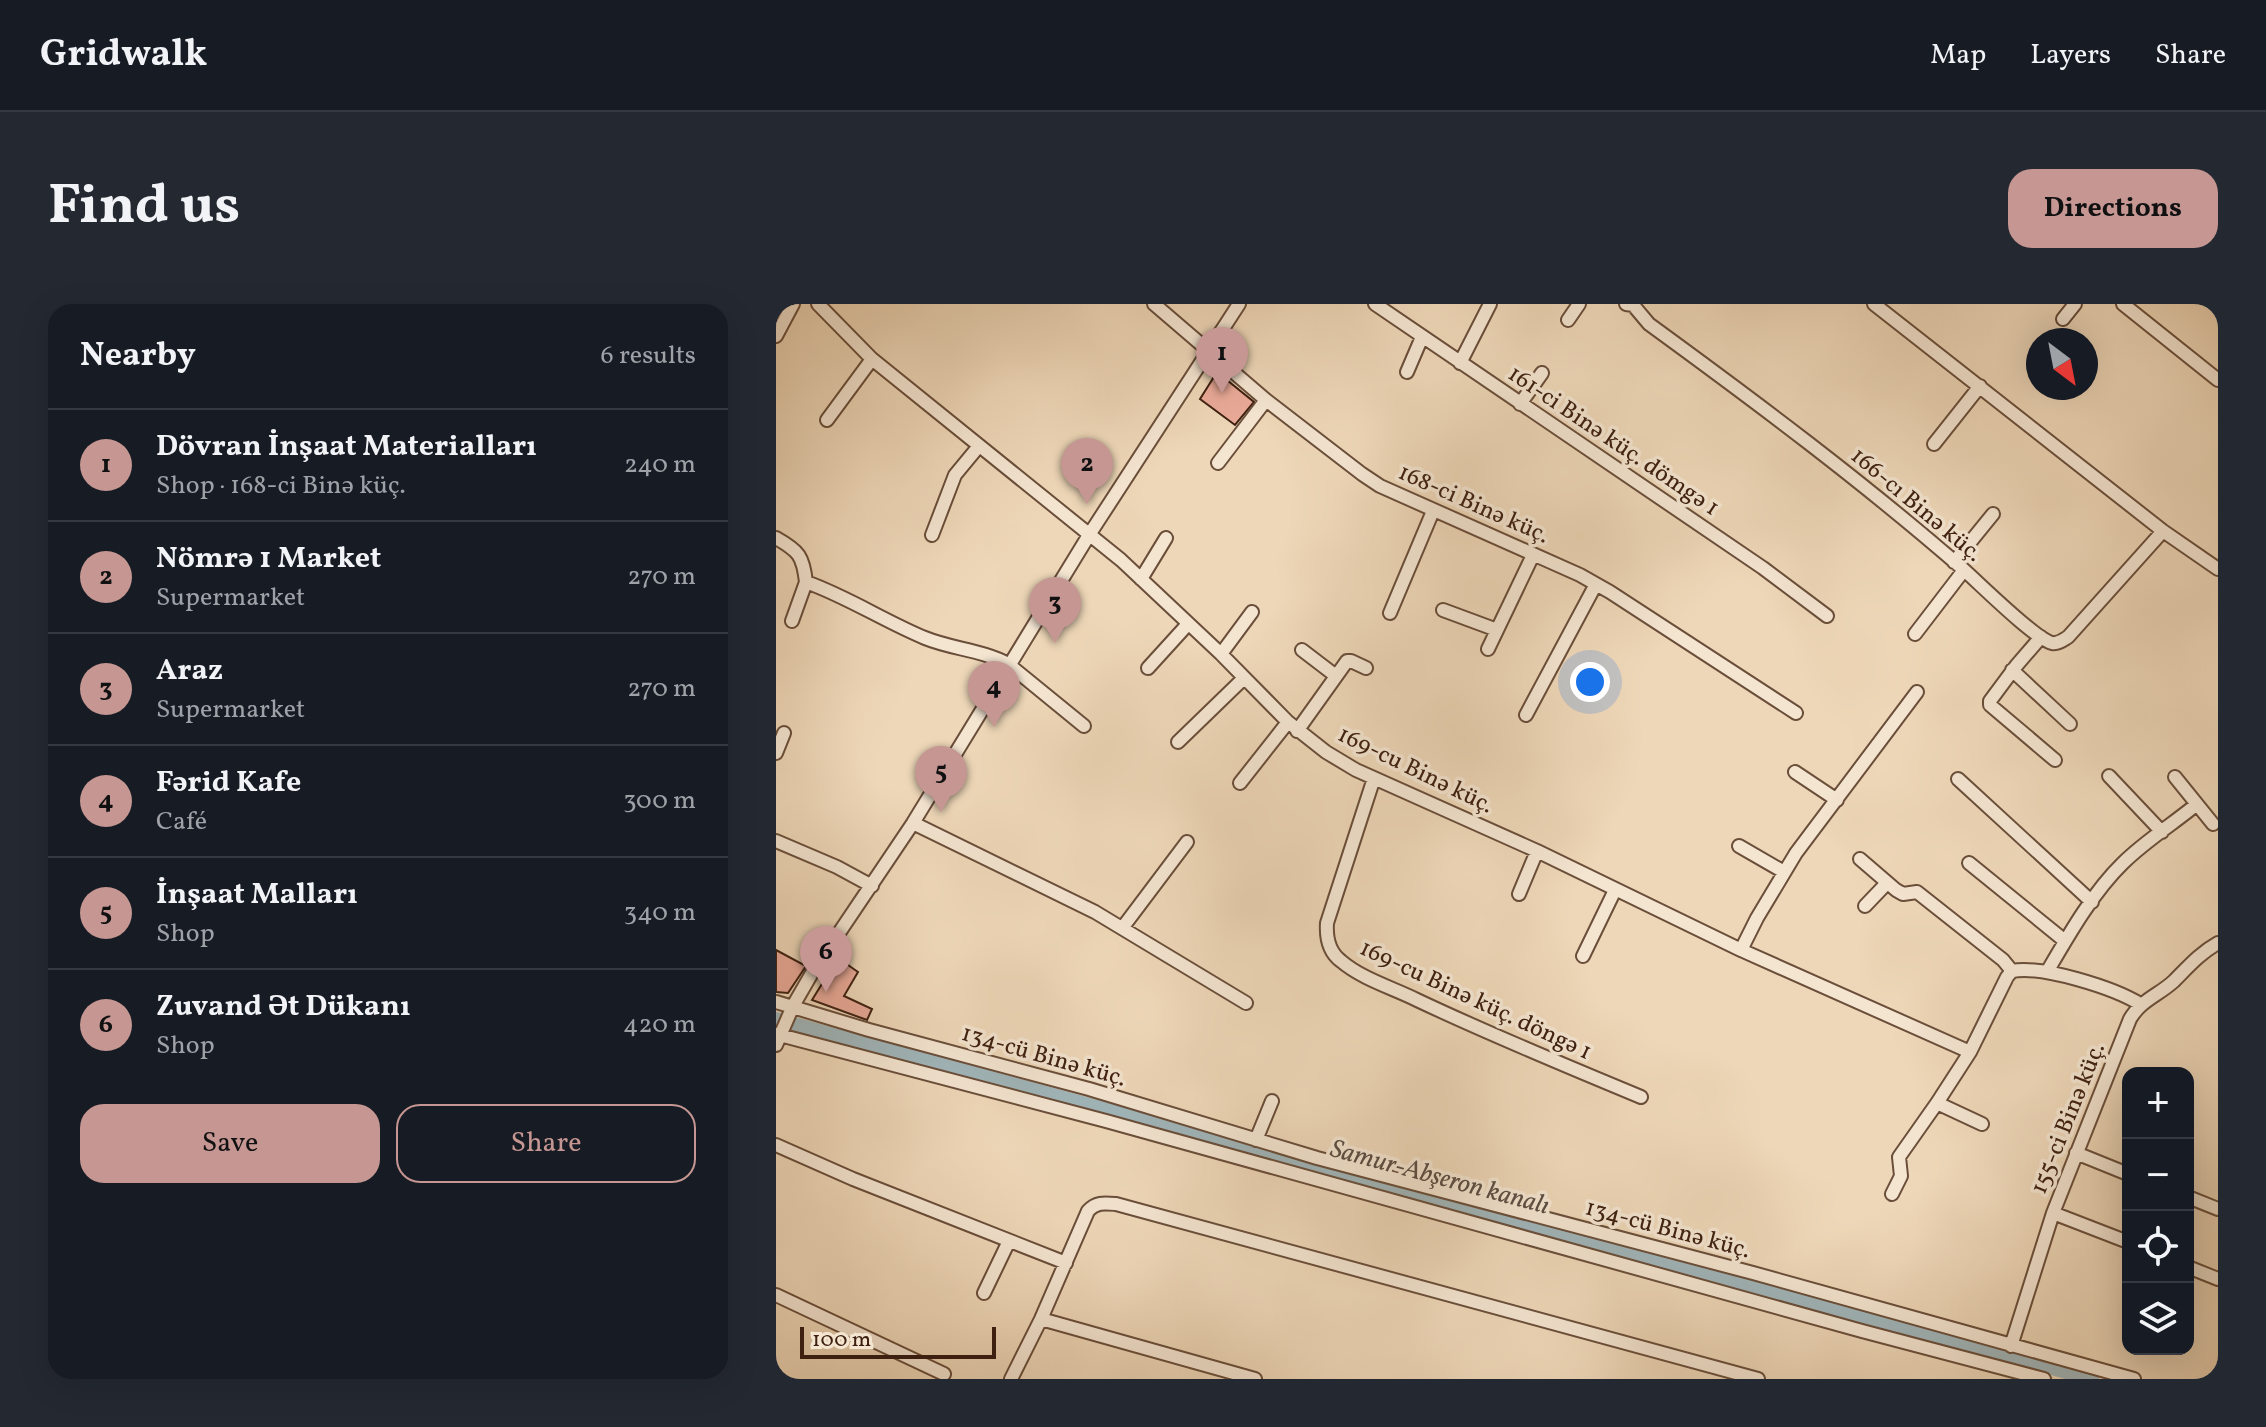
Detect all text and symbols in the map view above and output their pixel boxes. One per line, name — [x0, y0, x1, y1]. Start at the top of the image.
text: Gridwalk — [40, 29, 207, 82]
text: Map — [1930, 36, 1986, 75]
text: Layers — [2030, 36, 2111, 75]
text: Share — [2155, 36, 2226, 75]
text: Find us — [48, 169, 240, 247]
button: Directions — [2008, 169, 2218, 248]
pin: 1 — [1196, 327, 1248, 393]
north arrow — [2026, 328, 2098, 400]
text: Nearby — [80, 333, 196, 380]
text: 6 results — [601, 338, 696, 374]
street label: 161-ci Binə küç. dömgə 1 — [1500, 358, 1725, 525]
text: Dövran İnşaat Materialları — [156, 426, 537, 468]
pin: 2 — [1061, 438, 1113, 504]
street label: 166-cı Binə küç. — [1842, 440, 1989, 571]
text: 1 — [101, 447, 111, 483]
text: 240 m — [624, 447, 696, 483]
street label: 168-ci Binə küç. — [1392, 456, 1554, 553]
text: Shop · 168-ci Binə küç. — [156, 468, 406, 504]
text: Nömrə 1 Market — [156, 538, 381, 580]
text: 2 — [99, 559, 113, 595]
text: 270 m — [627, 559, 696, 595]
pin: 3 — [1029, 577, 1081, 643]
text: Supermarket — [156, 580, 305, 616]
text: Araz — [156, 650, 223, 692]
pin: 4 — [968, 661, 1020, 727]
your location — [1570, 662, 1610, 702]
text: 3 — [99, 671, 113, 707]
text: 270 m — [627, 671, 696, 707]
text: Supermarket — [156, 692, 305, 728]
street label: 169-cu Binə küç. — [1332, 718, 1499, 823]
pin: 5 — [915, 746, 967, 812]
text: Fərid Kafe — [156, 762, 301, 804]
text: 4 — [98, 783, 114, 819]
text: 300 m — [623, 783, 696, 819]
text: Café — [156, 804, 207, 840]
text: İnşaat Malları — [156, 874, 358, 916]
text: 5 — [100, 895, 112, 931]
text: 340 m — [624, 895, 696, 931]
text: Shop — [156, 916, 215, 952]
pin: 6 — [800, 926, 852, 992]
street label: 169-cu Binə küç. döngə 1 — [1353, 932, 1597, 1070]
text: Zuvand Ət Dükanı — [156, 986, 411, 1028]
text: 6 — [99, 1007, 113, 1043]
text: 420 m — [623, 1007, 696, 1043]
street label: 134-cü Binə küç. — [957, 1017, 1130, 1097]
text: Shop — [156, 1028, 215, 1064]
street label: 155-ci Binə küç. — [2023, 1038, 2115, 1200]
map controls — [2122, 1067, 2194, 1355]
button: + — [2122, 1067, 2194, 1139]
button: Save — [80, 1104, 380, 1183]
button: Share — [396, 1104, 696, 1183]
water label: Samur-Abşeron kanalı — [1326, 1131, 1553, 1224]
button: − — [2122, 1139, 2194, 1211]
street label: 134-cü Binə küç. — [1581, 1192, 1754, 1268]
button: locate — [2122, 1211, 2194, 1283]
button: layers — [2122, 1283, 2194, 1355]
scale bar — [800, 1323, 996, 1359]
text: 100 m — [812, 1325, 871, 1356]

